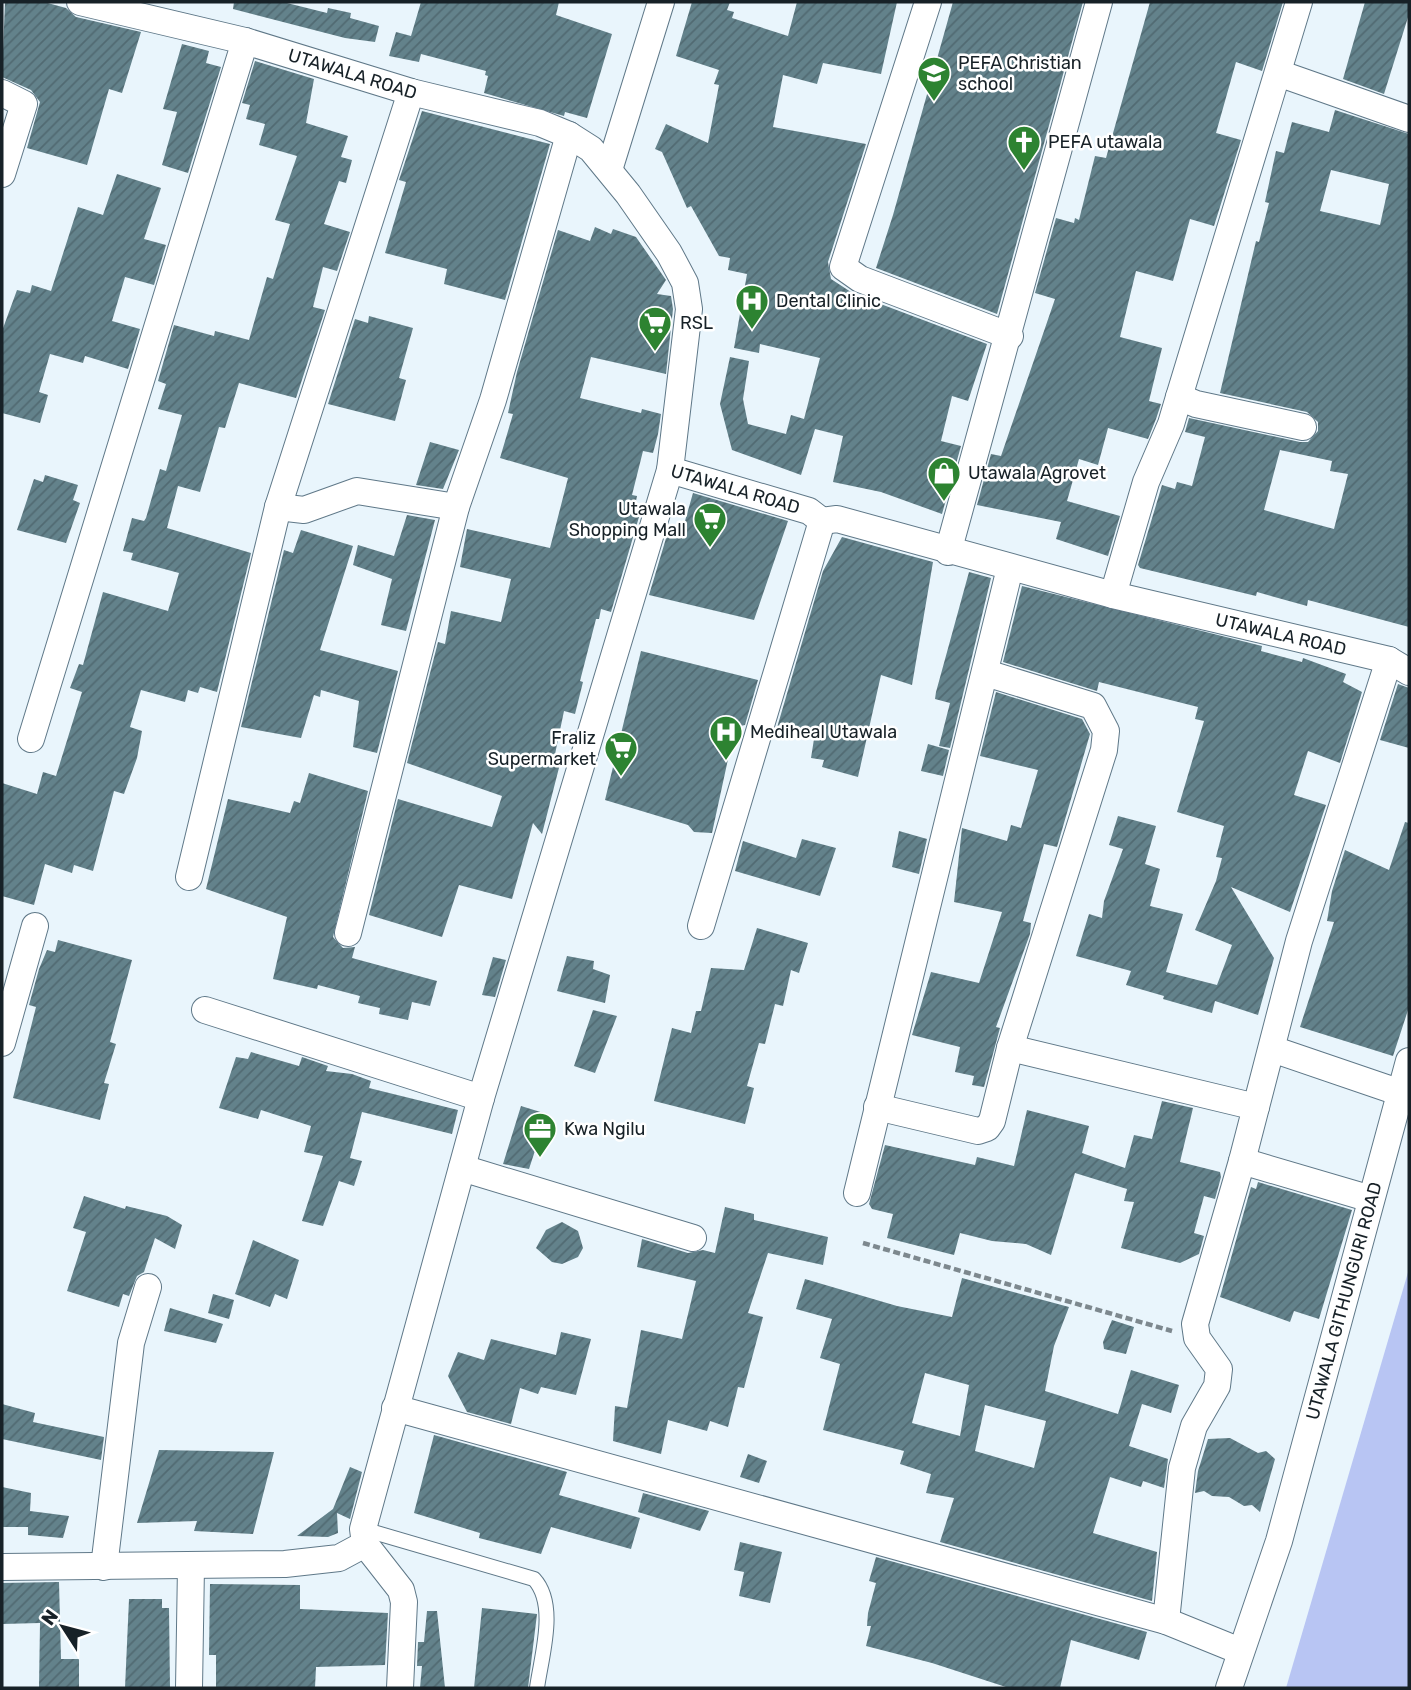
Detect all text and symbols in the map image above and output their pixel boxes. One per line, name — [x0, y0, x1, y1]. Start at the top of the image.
street label: UTAWALA ROAD — [285, 44, 420, 104]
place label: PEFA Christian school — [958, 52, 1082, 95]
school or university icon: PEFA Christian school — [915, 54, 953, 103]
church icon: PEFA utawala — [1005, 123, 1043, 172]
place label: PEFA utawala — [1048, 131, 1162, 153]
hospital icon: Dental Clinic — [733, 282, 771, 331]
place label: Dental Clinic — [776, 290, 881, 312]
supermarket icon: RSL — [636, 304, 674, 353]
place label: RSL — [680, 312, 713, 334]
shop icon: Utawala Agrovet — [925, 454, 963, 503]
street label: UTAWALA ROAD — [668, 460, 803, 519]
place label: Utawala Agrovet — [968, 462, 1106, 484]
place label: Utawala Shopping Mall — [569, 498, 686, 541]
supermarket icon: Utawala Shopping Mall — [691, 500, 729, 549]
street label: UTAWALA ROAD — [1213, 608, 1348, 661]
hospital icon: Mediheal Utawala — [707, 713, 745, 762]
place label: Mediheal Utawala — [750, 721, 897, 743]
place label: Fraliz Supermarket — [488, 727, 596, 770]
supermarket icon: Fraliz Supermarket — [602, 729, 640, 778]
office icon: Kwa Ngilu — [521, 1110, 559, 1159]
place label: Kwa Ngilu — [564, 1118, 645, 1140]
street label: UTAWALA GITHUNGURI ROAD — [1301, 1180, 1387, 1422]
north arrow — [28, 1592, 98, 1662]
text: N — [36, 1605, 63, 1630]

